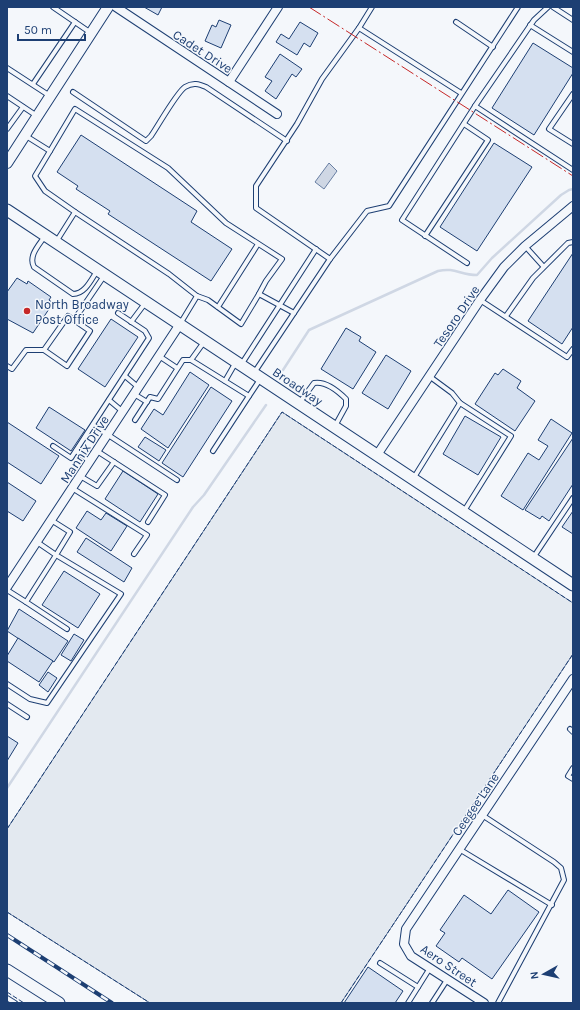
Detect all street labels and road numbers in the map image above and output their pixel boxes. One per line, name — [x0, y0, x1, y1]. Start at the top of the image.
street label: Cadet Drive — [170, 27, 236, 76]
street label: Tesoro Drive — [430, 282, 483, 350]
street label: Broadway — [270, 364, 326, 409]
street label: Mannix Drive — [57, 412, 112, 486]
street label: Ceegee Lane — [449, 770, 502, 839]
street label: Aero Street — [418, 941, 480, 990]

